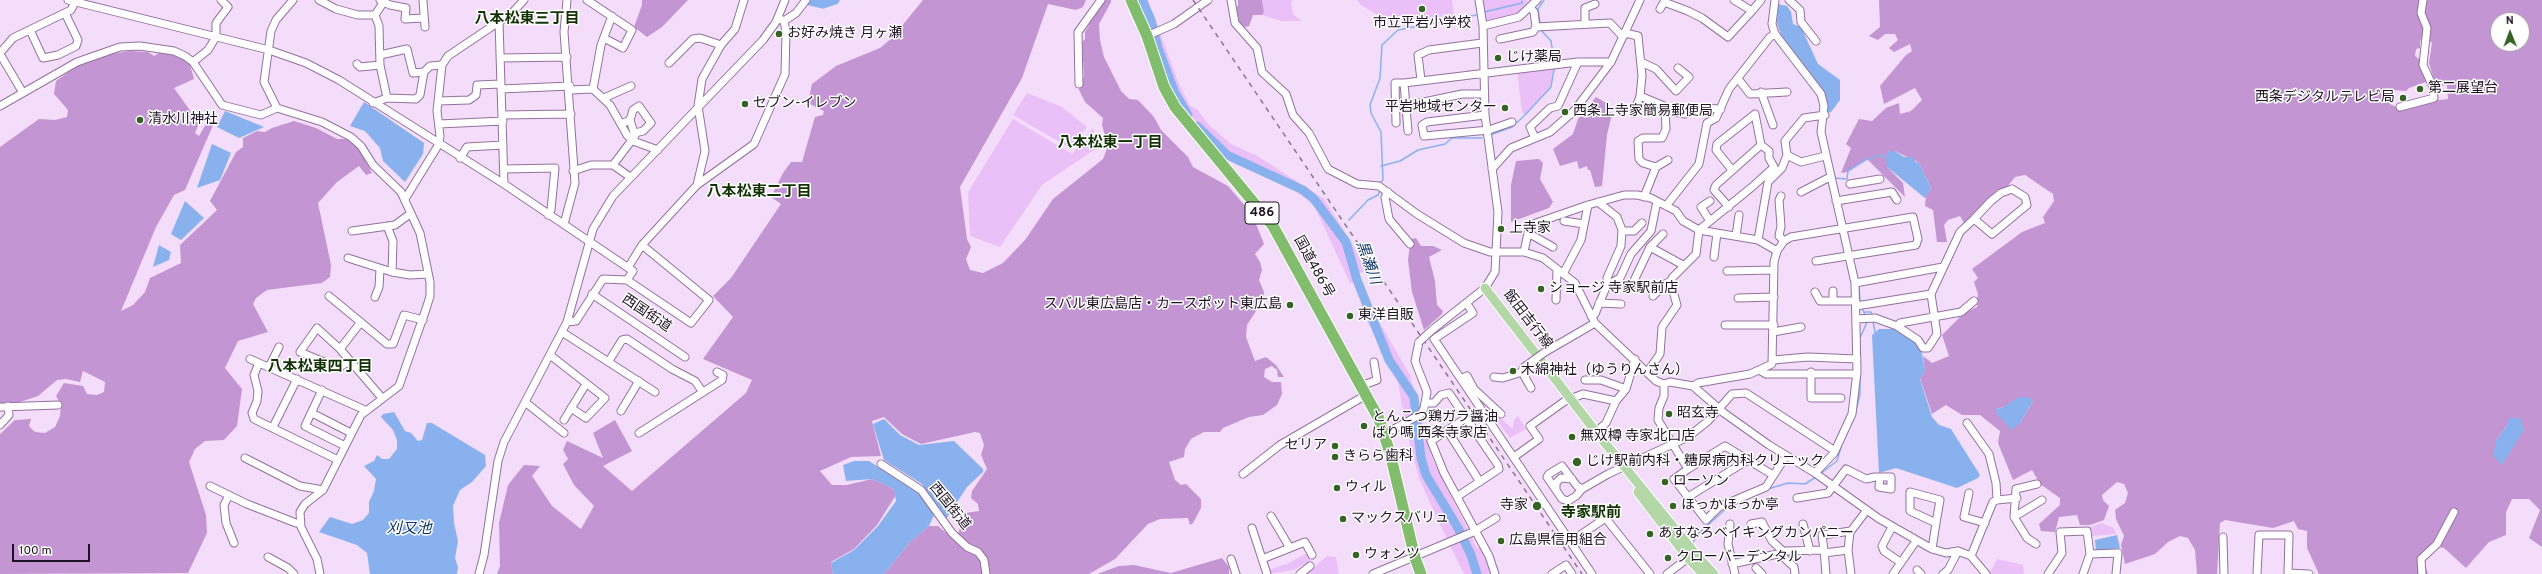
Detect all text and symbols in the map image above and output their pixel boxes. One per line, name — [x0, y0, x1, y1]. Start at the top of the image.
marker: 市立平岩小学校 — [1417, 4, 1427, 14]
district label: 八本松東三丁目 — [475, 11, 579, 29]
north arrow — [2490, 12, 2530, 52]
text: N — [2506, 14, 2514, 28]
place label: 市立平岩小学校 — [1373, 16, 1471, 32]
place label: お好み焼き 月ヶ瀬 — [787, 26, 902, 42]
marker: お好み焼き 月ヶ瀬 — [774, 29, 784, 39]
place label: じけ薬局 — [1506, 50, 1562, 66]
marker: じけ薬局 — [1493, 53, 1503, 63]
place label: 第二展望台 — [2428, 81, 2498, 97]
marker: 第二展望台 — [2415, 84, 2425, 94]
place label: 西条デジタルテレビ局 — [2255, 90, 2395, 106]
marker: 西条デジタルテレビ局 — [2398, 93, 2408, 103]
place label: セブン-イレブン — [753, 96, 857, 112]
marker: セブン-イレブン — [740, 99, 750, 109]
place label: 平岩地域センター — [1385, 100, 1497, 116]
marker: 平岩地域センター — [1500, 103, 1510, 113]
place label: 西条上寺家簡易郵便局 — [1573, 104, 1713, 120]
marker: 西条上寺家簡易郵便局 — [1560, 107, 1570, 117]
place label: 清水川神社 — [148, 112, 218, 128]
marker: 清水川神社 — [135, 115, 145, 125]
district label: 八本松東一丁目 — [1058, 135, 1162, 153]
district label: 八本松東二丁目 — [707, 184, 811, 202]
road number: 486 — [1245, 202, 1279, 224]
place label: 上寺家 — [1509, 221, 1551, 237]
marker: 上寺家 — [1496, 224, 1506, 234]
street label: 国道486号 — [1289, 233, 1337, 301]
water label: 黒瀬川 — [1351, 239, 1383, 287]
place label: ショージ 寺家駅前店 — [1549, 281, 1678, 297]
marker: ショージ 寺家駅前店 — [1536, 284, 1546, 294]
street label: 飯田吉行線 — [1499, 287, 1555, 353]
street label: 西国街道 — [618, 291, 674, 337]
place label: スバル東広島店・カースポット東広島 — [1044, 297, 1282, 313]
marker: スバル東広島店・カースポット東広島 — [1285, 300, 1295, 310]
place label: 東洋自販 — [1358, 308, 1414, 324]
marker: 東洋自販 — [1345, 311, 1355, 321]
district label: 八本松東四丁目 — [268, 359, 372, 377]
place label: 木綿神社（ゆうりんさん） — [1521, 363, 1689, 379]
marker: 木綿神社（ゆうりんさん） — [1508, 366, 1518, 376]
place label: 昭玄寺 — [1677, 406, 1719, 422]
marker: 昭玄寺 — [1664, 409, 1674, 419]
place label: とんこつ鶏ガラ醤油 ばり嗎 西条寺家店 — [1372, 410, 1498, 442]
marker: とんこつ鶏ガラ醤油 ばり嗎 西条寺家店 — [1359, 421, 1369, 431]
place label: 無双樽 寺家北口店 — [1580, 429, 1695, 445]
marker: 無双樽 寺家北口店 — [1567, 432, 1577, 442]
place label: セリア — [1285, 438, 1327, 454]
marker: セリア — [1330, 441, 1340, 451]
place label: きらら歯科 — [1343, 449, 1413, 465]
marker: きらら歯科 — [1330, 452, 1340, 462]
place label: じけ駅前内科・糖尿病内科クリニック — [1586, 454, 1824, 470]
marker: じけ駅前内科・糖尿病内科クリニック — [1571, 456, 1583, 468]
place label: ローソン — [1673, 474, 1729, 490]
marker: ローソン — [1660, 477, 1670, 487]
street label: 西国街道 — [925, 480, 973, 534]
place label: ウィル — [1345, 480, 1387, 496]
marker: ウィル — [1332, 483, 1342, 493]
place label: 寺家 — [1500, 498, 1528, 514]
place label: ほっかほっか亭 — [1681, 498, 1779, 514]
marker: 寺家 — [1531, 500, 1543, 512]
marker: ほっかほっか亭 — [1668, 501, 1678, 511]
district label: 寺家駅前 — [1561, 505, 1621, 523]
place label: マックスバリュ — [1351, 511, 1449, 527]
marker: マックスバリュ — [1338, 514, 1348, 524]
water label: 刈又池 — [387, 521, 431, 539]
place label: あすなろベイキングカンパニー — [1658, 526, 1854, 542]
marker: あすなろベイキングカンパニー — [1645, 529, 1655, 539]
place label: 広島県信用組合 — [1509, 533, 1607, 549]
scale bar — [14, 536, 92, 562]
marker: 広島県信用組合 — [1496, 536, 1506, 546]
text: 100 m — [19, 543, 52, 559]
place label: ウォンツ — [1364, 547, 1420, 563]
marker: ウォンツ — [1351, 550, 1361, 560]
place label: クローバーデンタル — [1676, 550, 1802, 566]
marker: クローバーデンタル — [1663, 553, 1673, 563]

